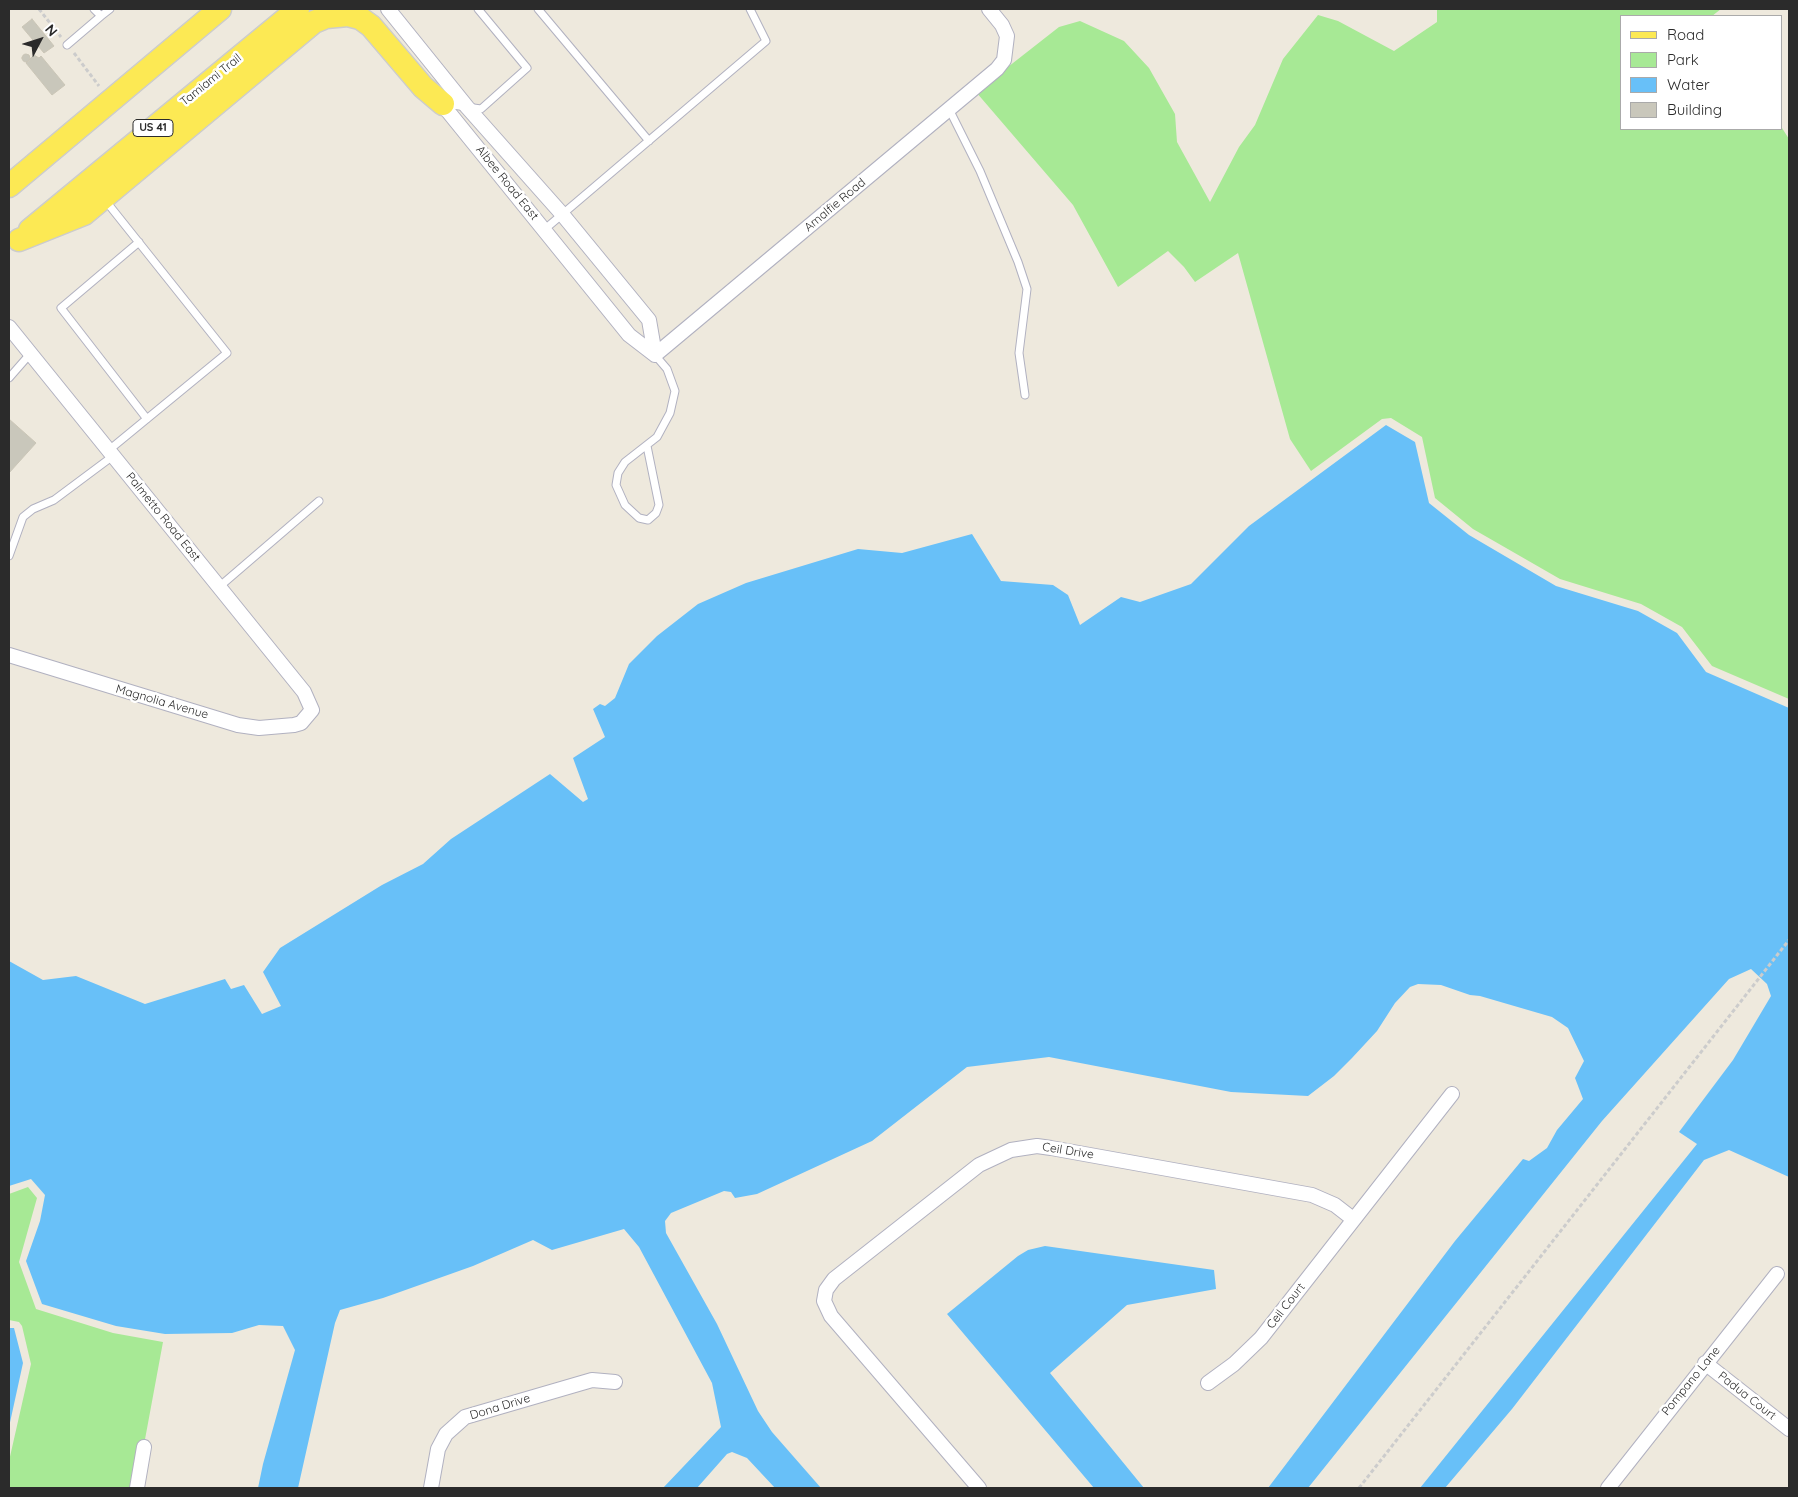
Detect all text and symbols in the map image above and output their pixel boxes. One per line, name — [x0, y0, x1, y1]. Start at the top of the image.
north arrow — [15, 15, 65, 65]
legend — [1620, 15, 1783, 130]
text: N — [41, 21, 62, 40]
text: Road — [1667, 25, 1704, 44]
text: Park — [1667, 50, 1699, 69]
street label: Tamiami Trail — [178, 51, 244, 109]
text: Water — [1667, 75, 1710, 94]
text: Building — [1667, 100, 1722, 119]
road number: US 41 — [133, 120, 173, 136]
street label: Albee Road East — [473, 143, 541, 223]
street label: Amalfie Road — [801, 175, 869, 235]
street label: Palmetto Road East — [123, 470, 203, 564]
street label: Magnolia Avenue — [114, 682, 210, 722]
street label: Ceil Drive — [1041, 1140, 1095, 1162]
street label: Ceil Court — [1264, 1280, 1308, 1332]
street label: Pompano Lane — [1659, 1344, 1723, 1418]
street label: Padua Court — [1715, 1369, 1779, 1423]
street label: Dona Drive — [468, 1391, 532, 1423]

